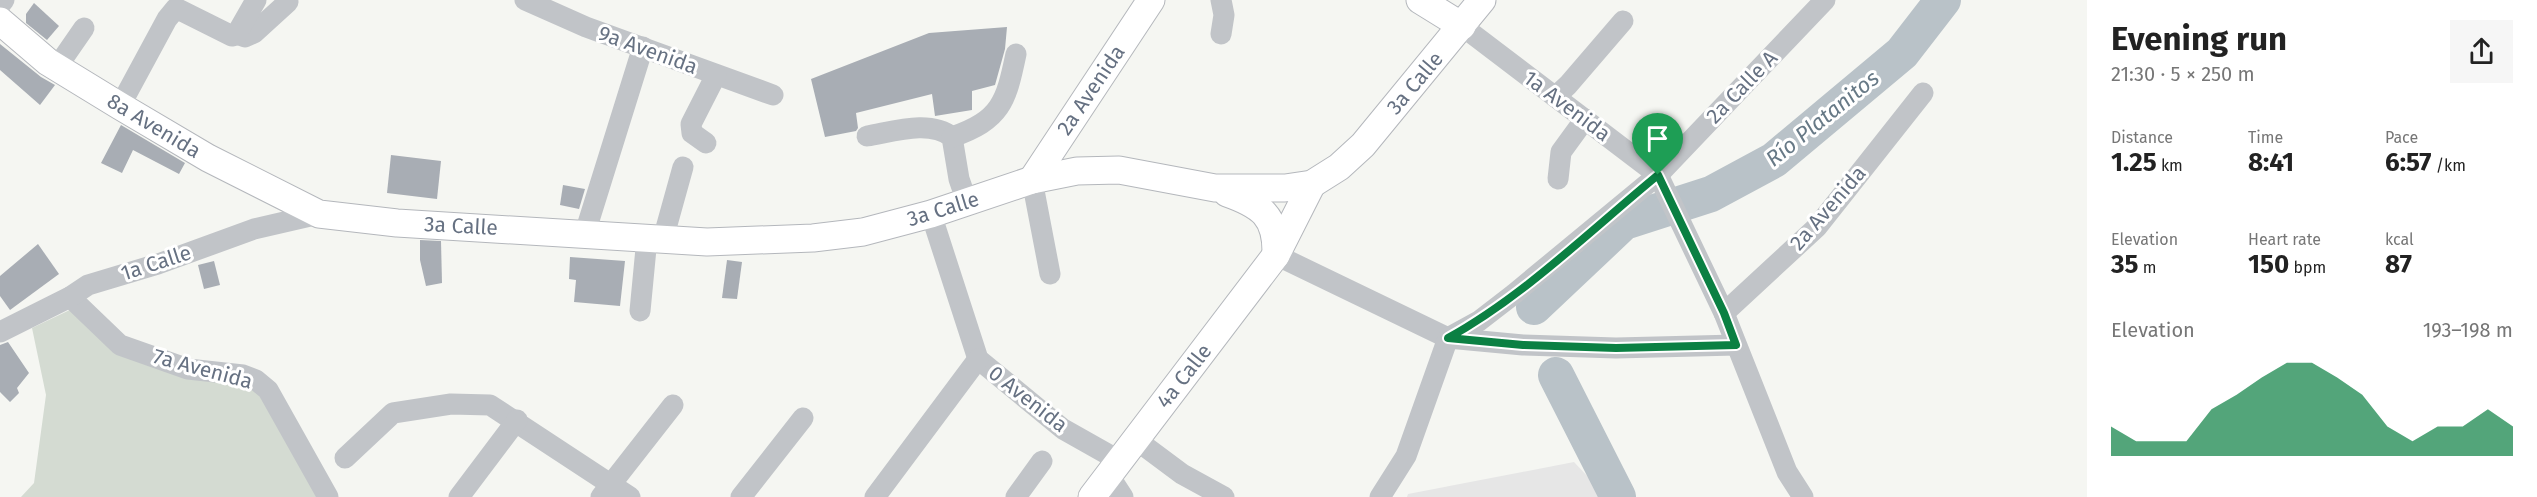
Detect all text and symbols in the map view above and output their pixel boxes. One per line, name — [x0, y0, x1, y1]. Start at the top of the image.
text: Evening run — [2111, 19, 2287, 59]
street label: 9a Avenida — [595, 20, 701, 80]
button: share — [2450, 20, 2513, 83]
street label: 2a Avenida — [1051, 40, 1131, 140]
street label: 2a Calle A — [1701, 45, 1783, 129]
street label: 3a Calle — [1381, 46, 1449, 120]
text: 21:30 · 5 × 250 m — [2111, 62, 2255, 86]
water label: Río Platanitos — [1760, 64, 1884, 172]
street label: 1a Avenida — [1518, 65, 1616, 147]
street label: 8a Avenida — [103, 88, 205, 164]
pin — [1632, 113, 1683, 175]
icon: arrive — [1641, 122, 1674, 155]
text: Distance — [2111, 128, 2173, 147]
text: Time — [2248, 128, 2283, 147]
text: Pace — [2385, 128, 2418, 147]
text: 1.25 — [2111, 147, 2157, 178]
text: 8:41 — [2248, 147, 2294, 178]
text: 6:57 — [2385, 147, 2432, 178]
text: km — [2157, 156, 2183, 175]
text: /km — [2432, 156, 2466, 175]
street label: 2a Avenida — [1784, 161, 1872, 255]
street label: 3a Calle — [904, 186, 982, 232]
street label: 3a Calle — [423, 211, 499, 241]
text: Elevation — [2111, 230, 2178, 249]
text: Heart rate — [2248, 230, 2321, 249]
text: kcal — [2385, 230, 2414, 249]
street label: 1a Calle — [118, 239, 194, 287]
text: 35 — [2111, 249, 2138, 280]
text: 150 — [2248, 249, 2289, 280]
text: 87 — [2385, 249, 2412, 280]
text: m — [2138, 258, 2156, 277]
text: bpm — [2289, 258, 2326, 277]
text: Elevation — [2111, 318, 2195, 342]
text: 193–198 m — [2423, 318, 2513, 342]
street label: 4a Calle — [1151, 339, 1217, 413]
street label: 7a Avenida — [151, 343, 255, 395]
street label: 0 Avenida — [983, 360, 1073, 438]

